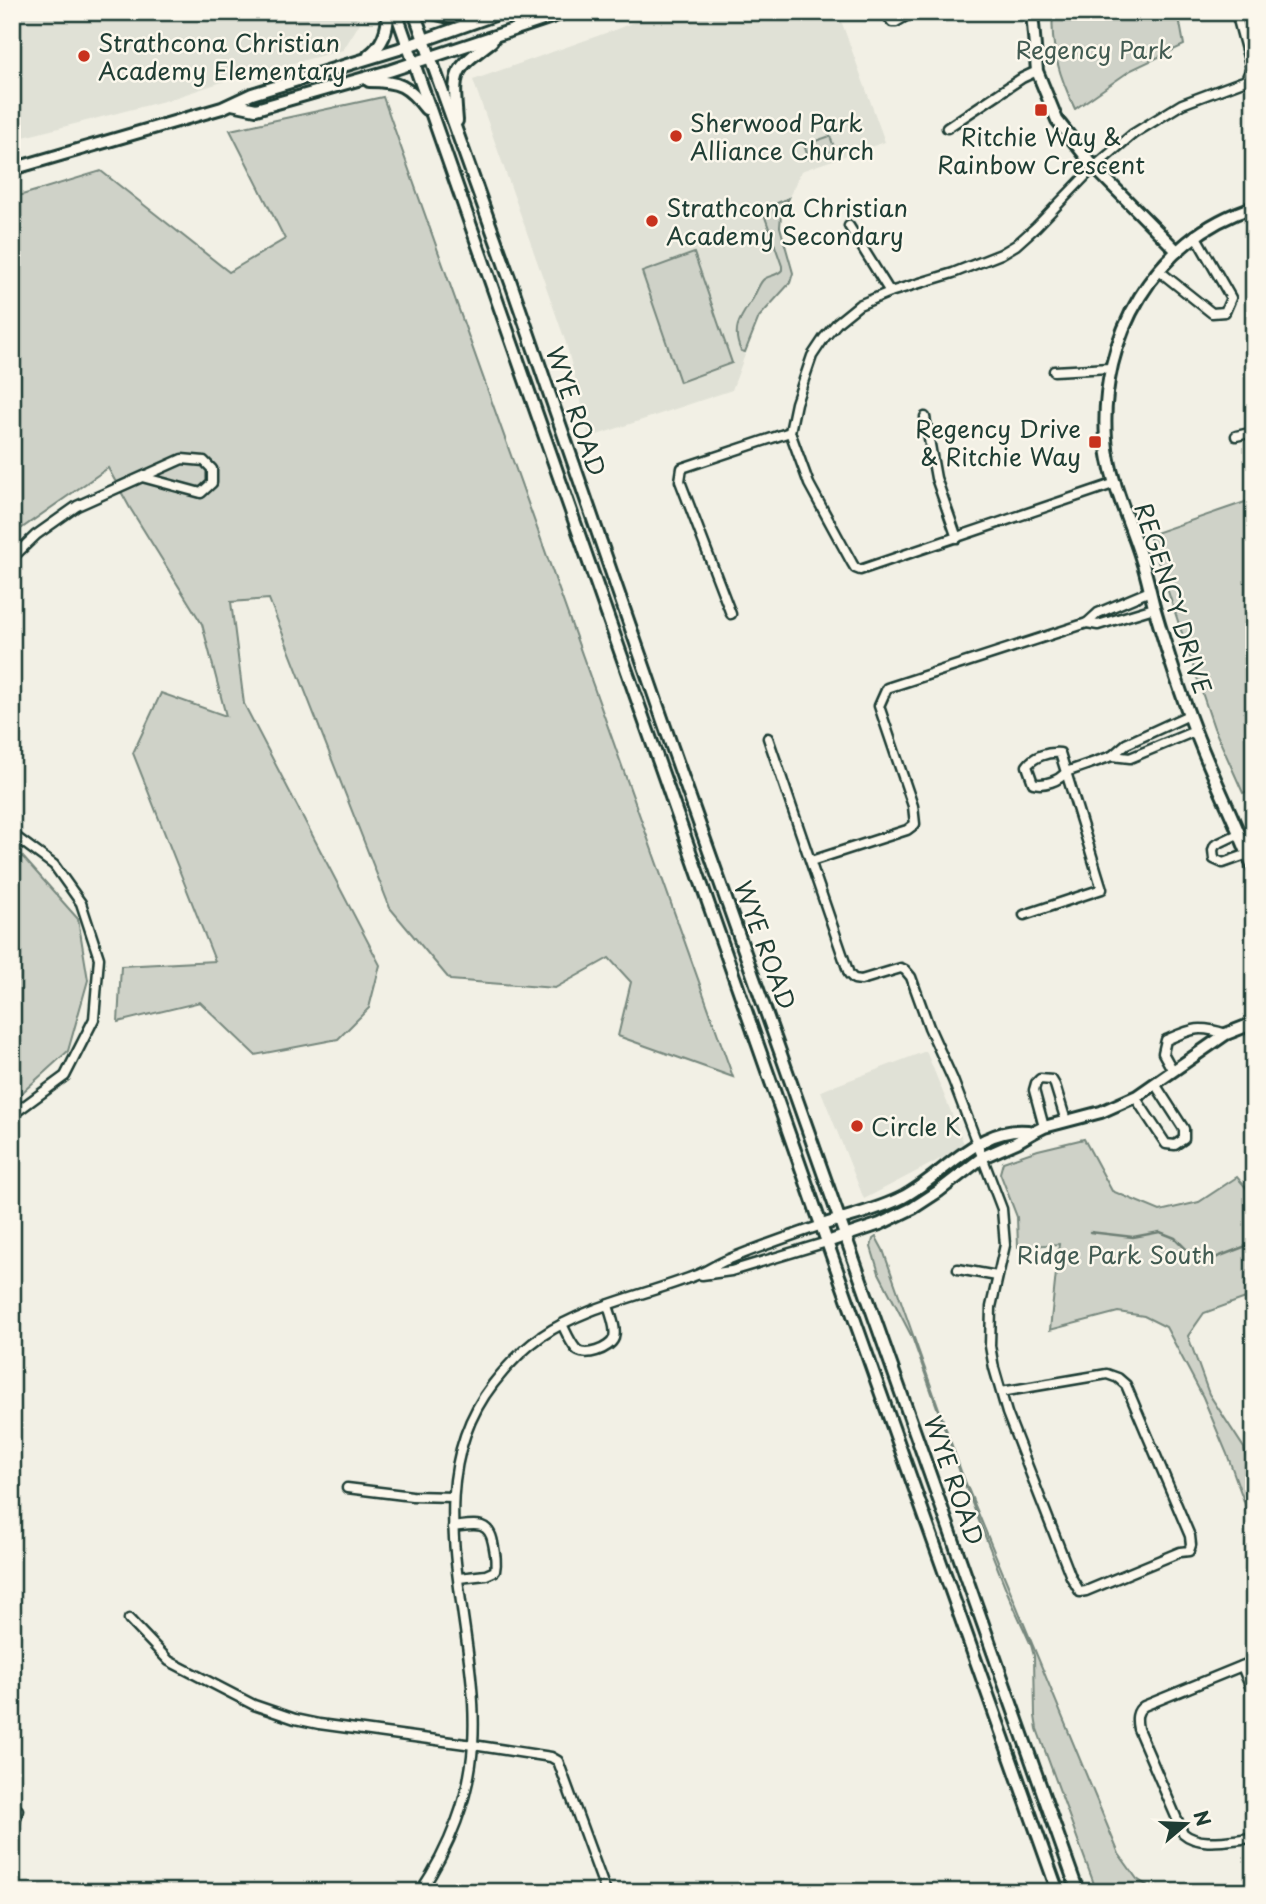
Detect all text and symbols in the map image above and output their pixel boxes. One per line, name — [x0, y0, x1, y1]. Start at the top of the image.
place label: Strathcona Christian Academy Elementary — [98, 24, 346, 88]
park label: Regency Park — [1015, 31, 1173, 67]
marker: Strathcona Christian Academy Elementary — [76, 48, 92, 64]
marker: Ritchie Way & Rainbow Crescent — [1033, 102, 1049, 118]
place label: Sherwood Park Alliance Church — [690, 104, 874, 168]
place label: Ritchie Way & Rainbow Crescent — [937, 118, 1145, 182]
marker: Sherwood Park Alliance Church — [668, 128, 684, 144]
place label: Strathcona Christian Academy Secondary — [666, 189, 908, 253]
marker: Strathcona Christian Academy Secondary — [644, 213, 660, 229]
street label: WYE ROAD — [538, 341, 616, 481]
place label: Regency Drive & Ritchie Way — [915, 410, 1081, 474]
marker: Regency Drive & Ritchie Way — [1087, 434, 1103, 450]
street label: REGENCY DRIVE — [1126, 498, 1222, 698]
street label: WYE ROAD — [726, 876, 806, 1014]
place label: Circle K — [871, 1108, 961, 1144]
marker: Circle K — [849, 1118, 865, 1134]
park label: Ridge Park South — [1017, 1236, 1215, 1272]
street label: WYE ROAD — [916, 1410, 994, 1550]
north arrow — [1150, 1788, 1220, 1858]
text: N — [1187, 1806, 1219, 1830]

